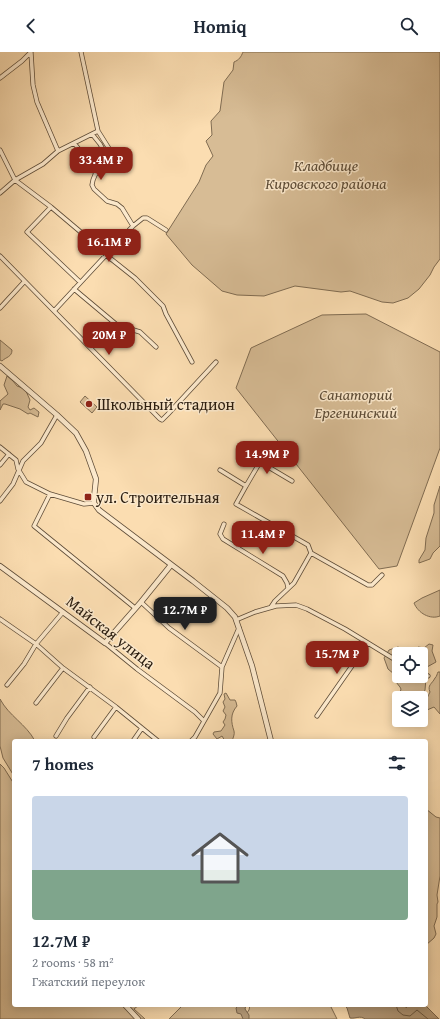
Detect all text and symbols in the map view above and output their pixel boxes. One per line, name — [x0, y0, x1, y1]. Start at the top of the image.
text: Homiq — [193, 13, 247, 40]
icon: back — [20, 15, 42, 37]
icon: search — [398, 15, 420, 37]
pin: 33.4M ₽ — [64, 147, 138, 181]
text: 33.4M ₽ — [79, 150, 123, 169]
park label: Кладбище Кировского района — [265, 153, 387, 195]
pin: 16.1M ₽ — [72, 229, 146, 263]
text: 16.1M ₽ — [87, 232, 131, 251]
pin: 20M ₽ — [81, 322, 137, 356]
text: 20M ₽ — [92, 325, 126, 344]
park label: Санаторий Ергенинский — [314, 382, 397, 424]
place label: Школьный стадион — [97, 392, 235, 416]
marker: Школьный стадион — [84, 399, 94, 409]
pin: 14.9M ₽ — [230, 441, 304, 475]
text: 14.9M ₽ — [245, 444, 289, 463]
place label: ул. Строительная — [95, 485, 220, 509]
marker: ул. Строительная — [83, 492, 93, 502]
pin: 11.4M ₽ — [226, 521, 300, 555]
text: 11.4M ₽ — [241, 524, 285, 543]
street label: Майская улица — [61, 589, 161, 675]
pin: 12.7M ₽ — [148, 597, 222, 631]
text: 12.7M ₽ — [163, 600, 207, 619]
pin: 15.7M ₽ — [300, 641, 374, 675]
text: 15.7M ₽ — [315, 644, 359, 663]
map controls — [392, 647, 428, 727]
button: locate — [392, 647, 428, 683]
button: layers — [392, 691, 428, 727]
text: 7 homes — [32, 751, 94, 776]
icon: filters — [386, 752, 408, 774]
icon: home — [184, 822, 256, 894]
text: 12.7M ₽ — [32, 928, 90, 953]
text: 2 rooms · 58 m² — [32, 953, 114, 972]
text: Гжатский переулок — [32, 972, 145, 991]

